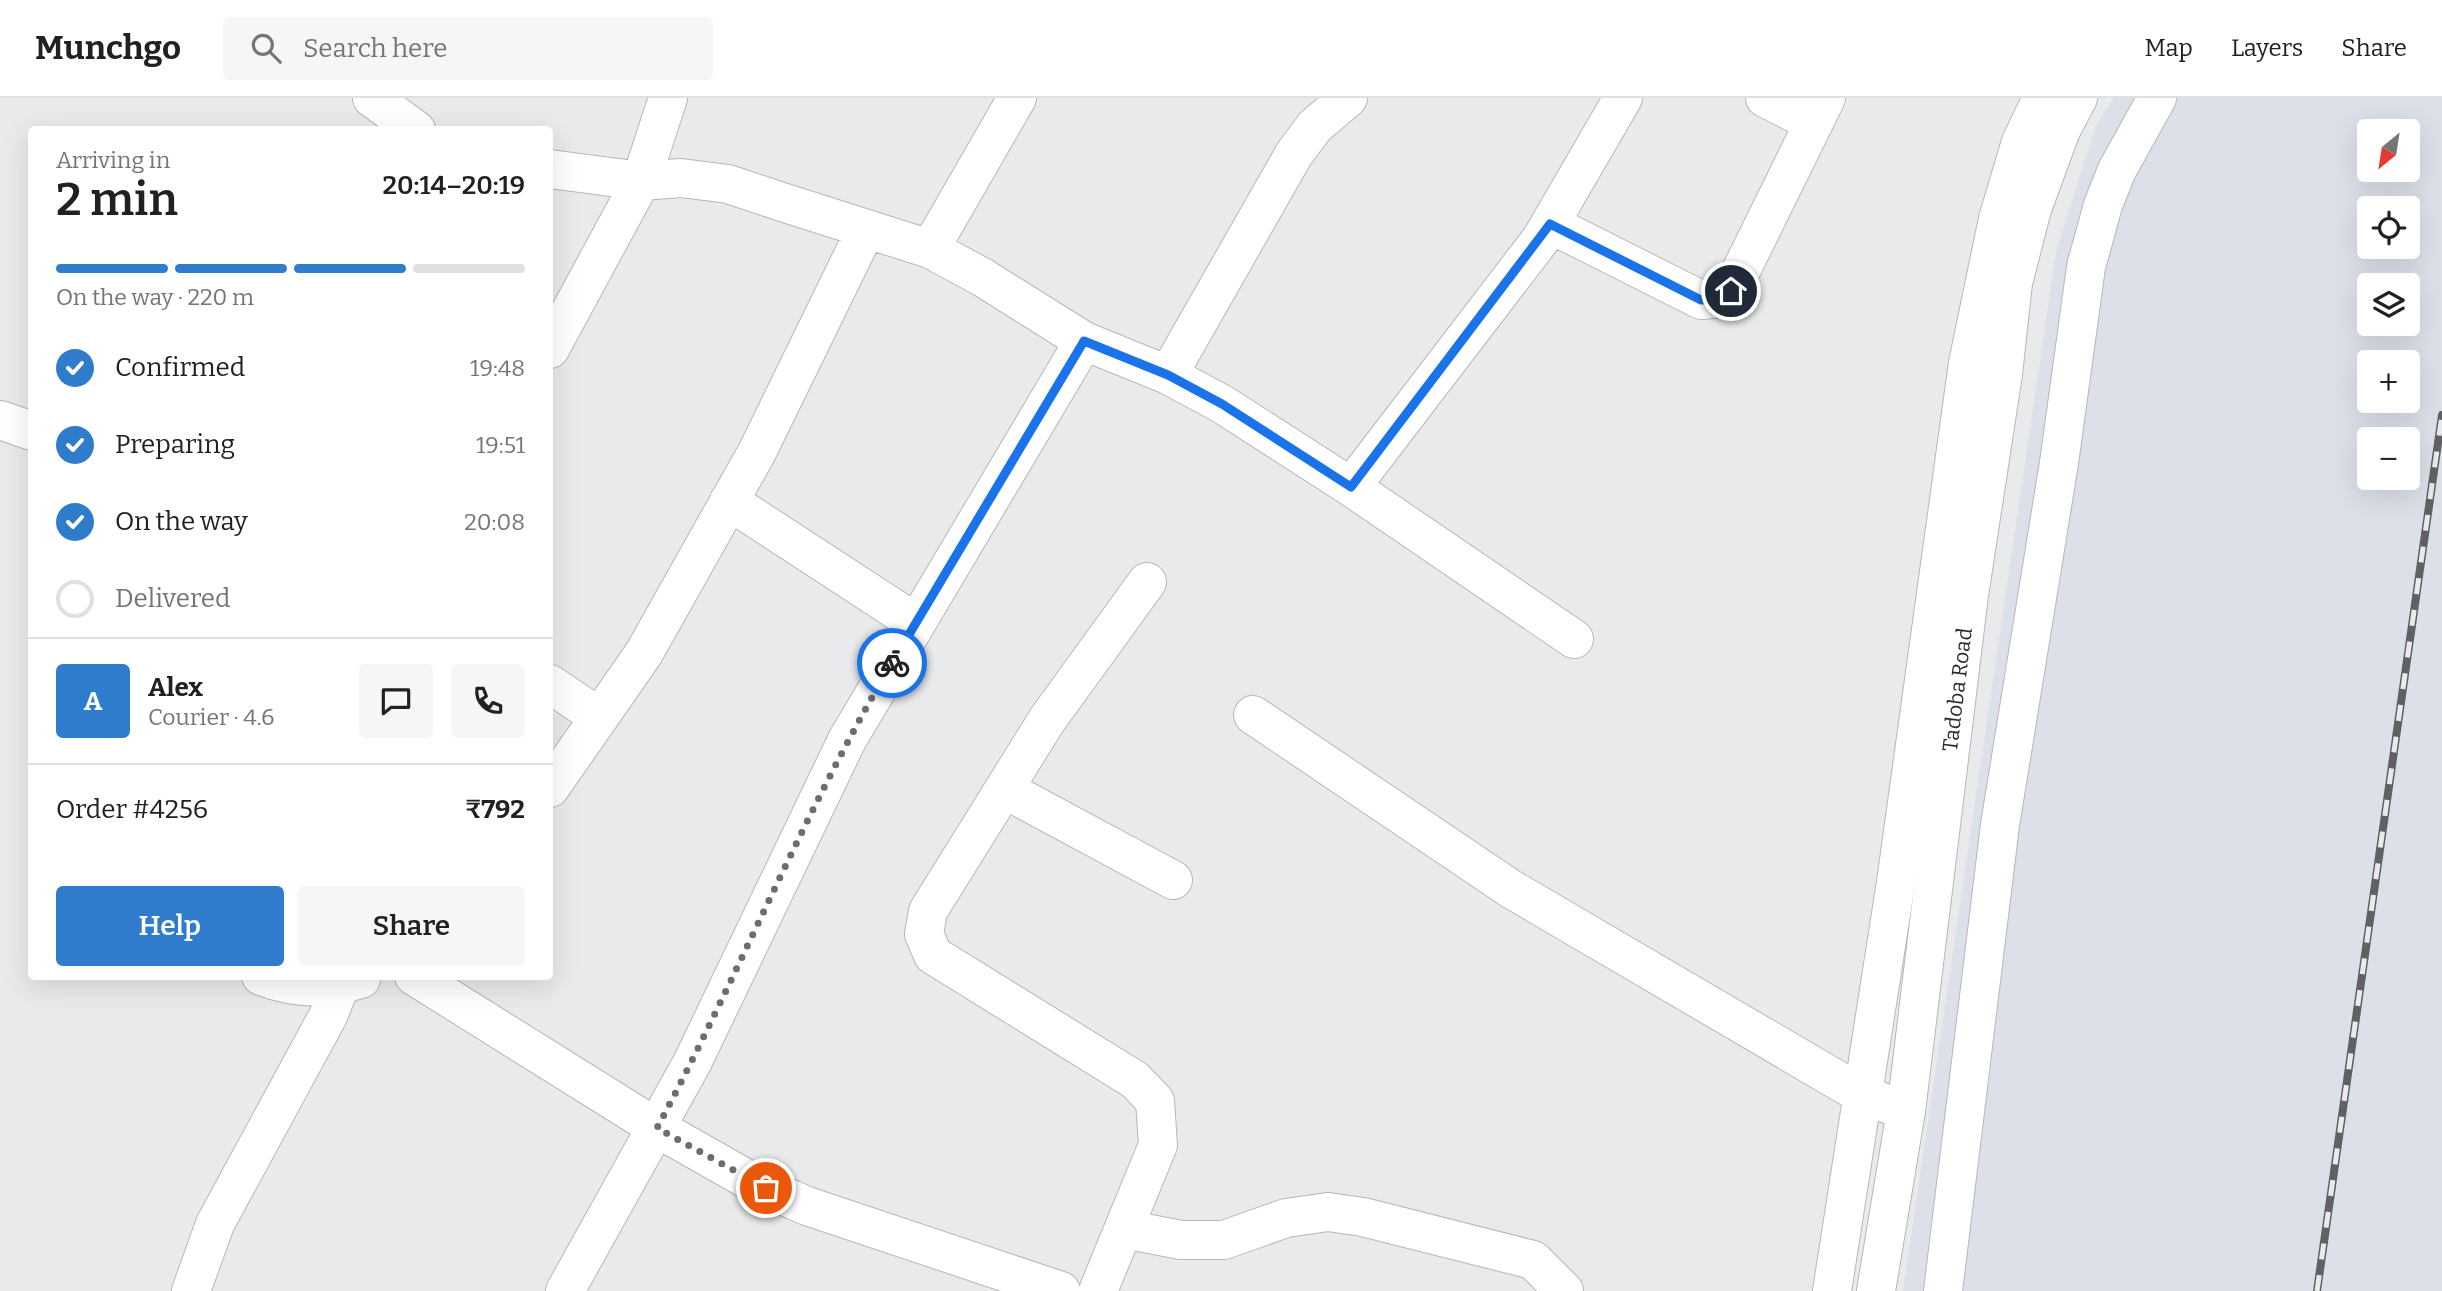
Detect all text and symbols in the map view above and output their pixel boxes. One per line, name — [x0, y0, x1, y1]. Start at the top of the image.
search box — [223, 17, 713, 80]
text: Munchgo — [35, 28, 181, 68]
icon: search — [247, 29, 285, 67]
text: Search here — [303, 33, 447, 64]
text: Map — [2145, 34, 2193, 62]
text: Layers — [2231, 34, 2303, 62]
text: Share — [2341, 34, 2407, 62]
north arrow — [2357, 119, 2420, 182]
map controls — [2357, 119, 2420, 490]
text: Arriving in — [56, 146, 170, 174]
text: 20:14–20:19 — [382, 170, 525, 201]
text: 2 min — [56, 172, 178, 227]
button: locate — [2357, 196, 2420, 259]
pin — [1701, 261, 1761, 321]
icon: home — [1712, 272, 1750, 310]
button: layers — [2357, 273, 2420, 336]
text: On the way · 220 m — [56, 283, 254, 311]
icon: check — [56, 349, 94, 387]
button: + — [2357, 350, 2420, 413]
text: Confirmed — [115, 352, 245, 383]
text: 19:48 — [470, 354, 525, 382]
icon: check — [56, 426, 94, 464]
button: − — [2357, 427, 2420, 490]
text: Preparing — [115, 429, 235, 460]
text: 19:51 — [476, 431, 525, 459]
icon: check — [56, 503, 94, 541]
text: On the way — [115, 506, 248, 537]
text: 20:08 — [464, 508, 525, 536]
text: Delivered — [115, 583, 230, 614]
street label: Tadoba Road — [1937, 626, 1978, 753]
courier — [857, 628, 927, 698]
icon: bike — [873, 644, 911, 682]
button: chat — [359, 664, 433, 738]
button: phone — [451, 664, 525, 738]
text: Alex — [148, 672, 203, 703]
text: A — [84, 686, 102, 717]
text: Courier · 4.6 — [148, 703, 275, 731]
text: Order #4256 — [56, 794, 208, 825]
text: ₹792 — [465, 794, 525, 825]
button: Help — [56, 886, 284, 966]
button: Share — [298, 886, 525, 966]
pin — [736, 1158, 796, 1218]
icon: bag — [747, 1169, 785, 1207]

